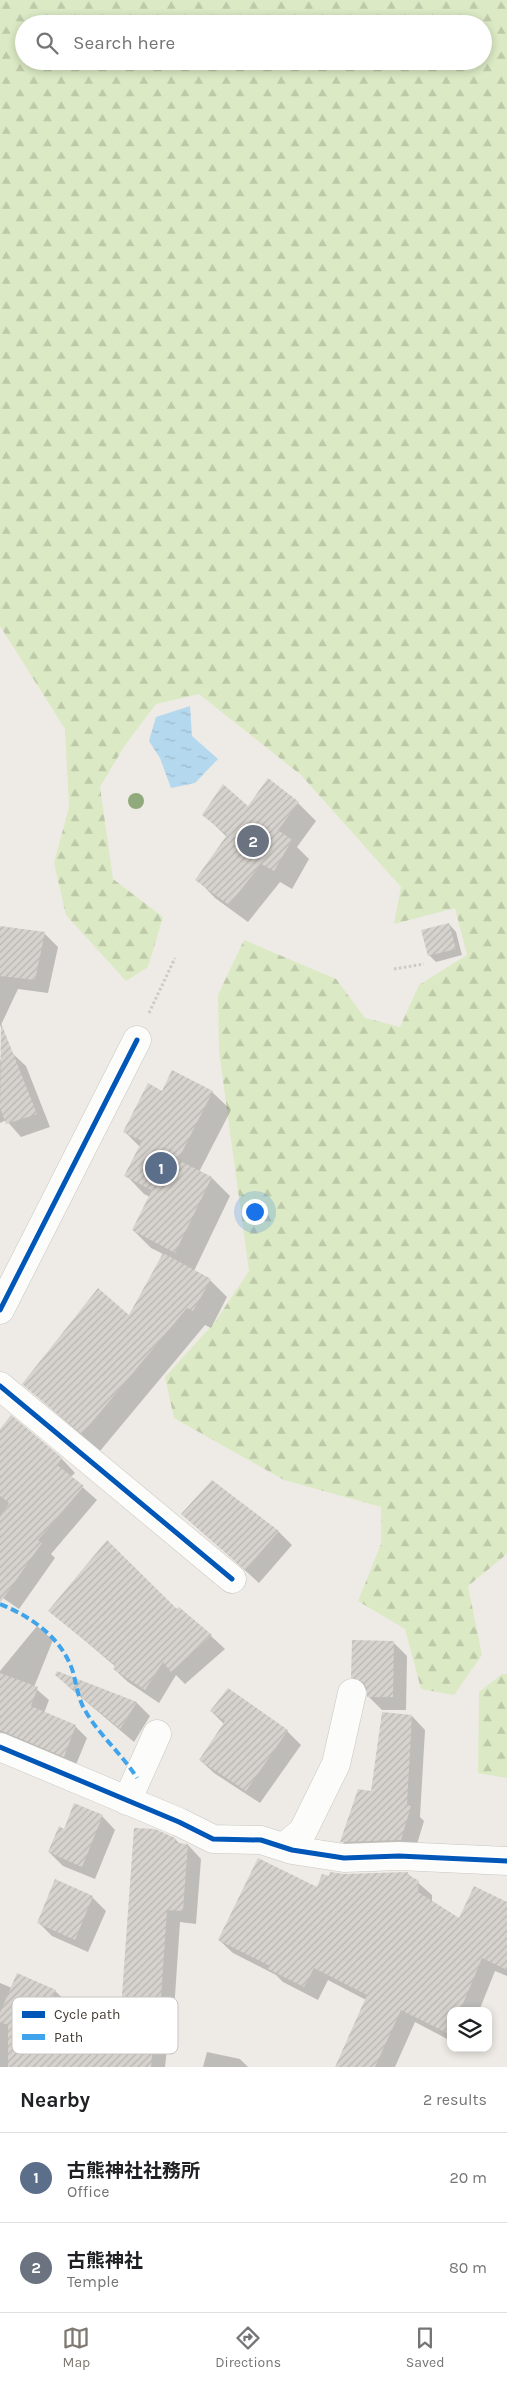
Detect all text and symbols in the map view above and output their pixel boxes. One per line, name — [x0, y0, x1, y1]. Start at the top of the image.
search box — [15, 15, 492, 70]
icon: search — [33, 29, 61, 57]
text: Search here — [73, 32, 175, 54]
pin: 2 — [237, 822, 269, 860]
pin: 1 — [145, 1149, 177, 1187]
your location — [242, 1199, 268, 1225]
legend — [12, 1997, 178, 2054]
text: Cycle path — [54, 2006, 120, 2023]
map controls — [447, 2007, 492, 2052]
button: layers — [447, 2007, 492, 2052]
text: Path — [54, 2029, 83, 2046]
text: Nearby — [20, 2088, 90, 2112]
text: 2 results — [423, 2090, 487, 2109]
text: 古熊神社社務所 — [67, 2160, 200, 2182]
text: 1 — [33, 2168, 39, 2187]
text: 20 m — [449, 2168, 487, 2187]
text: Office — [67, 2182, 110, 2201]
text: 古熊神社 — [67, 2250, 143, 2272]
text: 2 — [31, 2258, 41, 2277]
text: 80 m — [449, 2258, 487, 2277]
text: Temple — [67, 2272, 119, 2291]
tab: Map — [62, 2324, 90, 2371]
tab: Directions — [215, 2324, 281, 2371]
tab: Saved — [406, 2324, 445, 2371]

